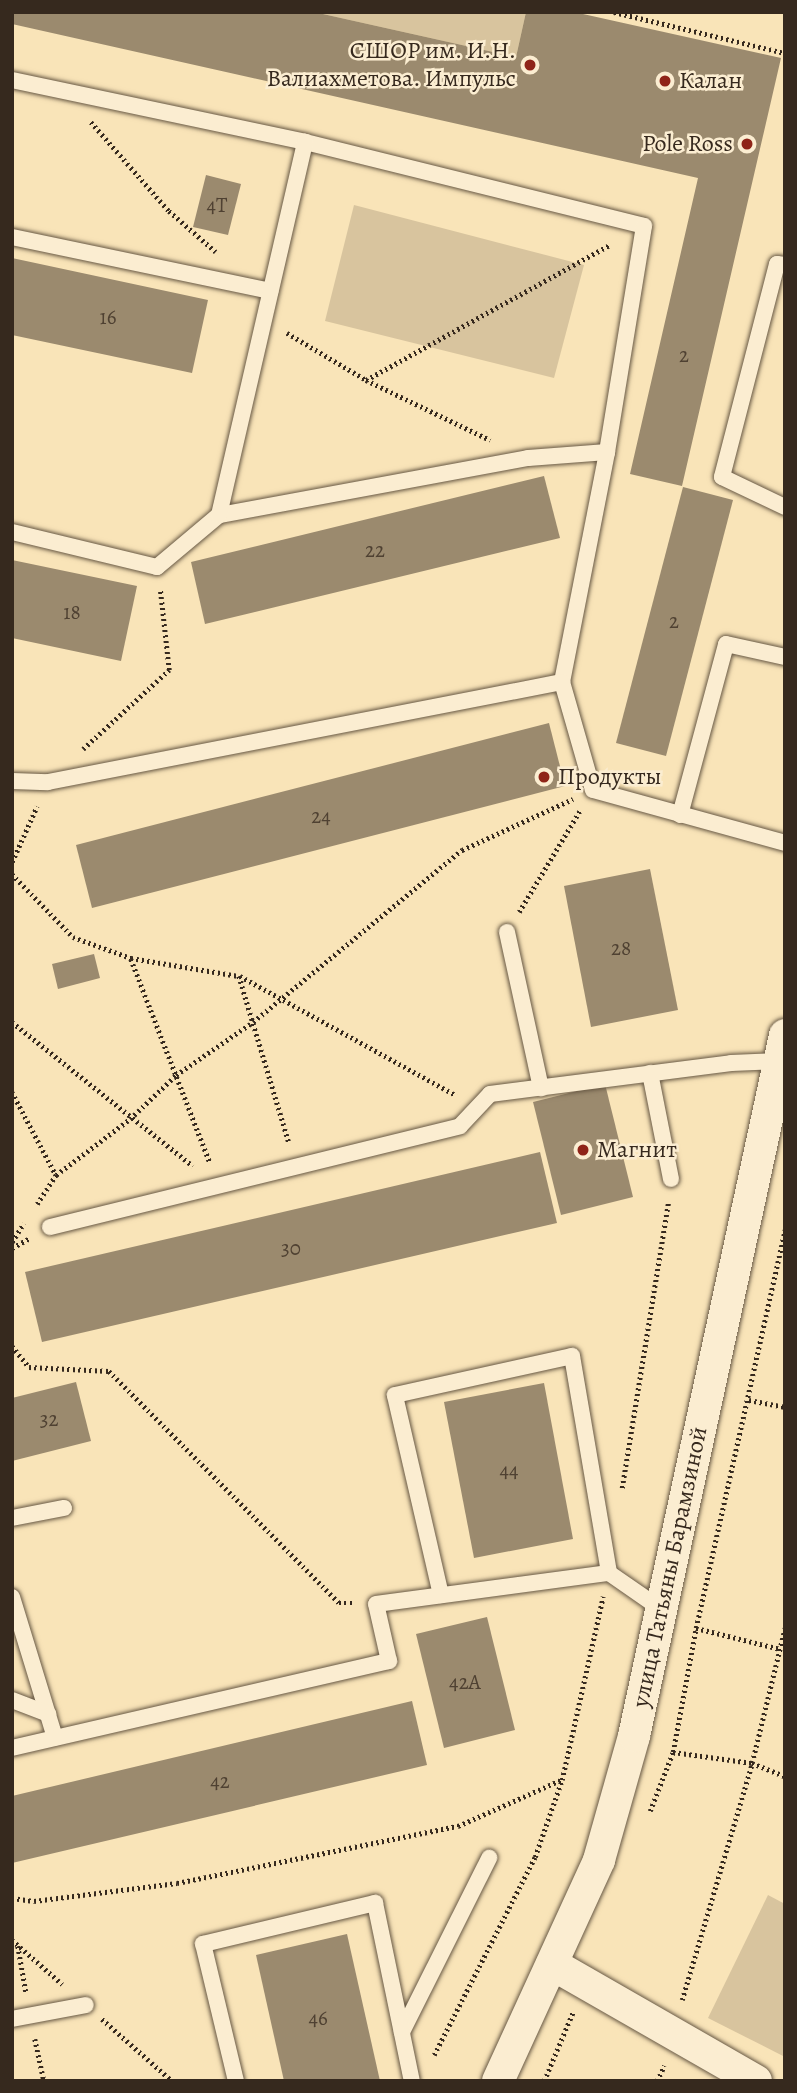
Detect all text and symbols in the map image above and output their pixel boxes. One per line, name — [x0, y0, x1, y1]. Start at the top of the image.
place label: СШОР им. И.Н. Валиахметова. Импульс — [266, 37, 516, 93]
marker: СШОР им. И.Н. Валиахметова. Импульс — [522, 57, 538, 73]
place label: Калан — [679, 67, 742, 95]
marker: Калан — [657, 73, 673, 89]
place label: Pole Ross — [642, 130, 733, 158]
marker: Pole Ross — [739, 136, 755, 152]
house number: 4Т — [207, 192, 227, 218]
house number: 16 — [100, 304, 116, 330]
house number: 2 — [679, 342, 689, 368]
house number: 22 — [365, 537, 385, 563]
house number: 18 — [63, 599, 81, 625]
house number: 2 — [669, 608, 679, 634]
place label: Продукты — [558, 763, 662, 791]
marker: Продукты — [536, 769, 552, 785]
house number: 24 — [311, 803, 331, 829]
house number: 28 — [611, 935, 631, 961]
place label: Магнит — [597, 1136, 677, 1164]
marker: Магнит — [575, 1142, 591, 1158]
house number: 30 — [281, 1235, 301, 1261]
house number: 32 — [40, 1406, 58, 1432]
street label: улица Татьяны Барамзиной — [626, 1424, 714, 1710]
house number: 44 — [499, 1457, 519, 1483]
house number: 42А — [449, 1669, 481, 1695]
house number: 42 — [210, 1768, 230, 1794]
house number: 46 — [308, 2005, 328, 2031]

